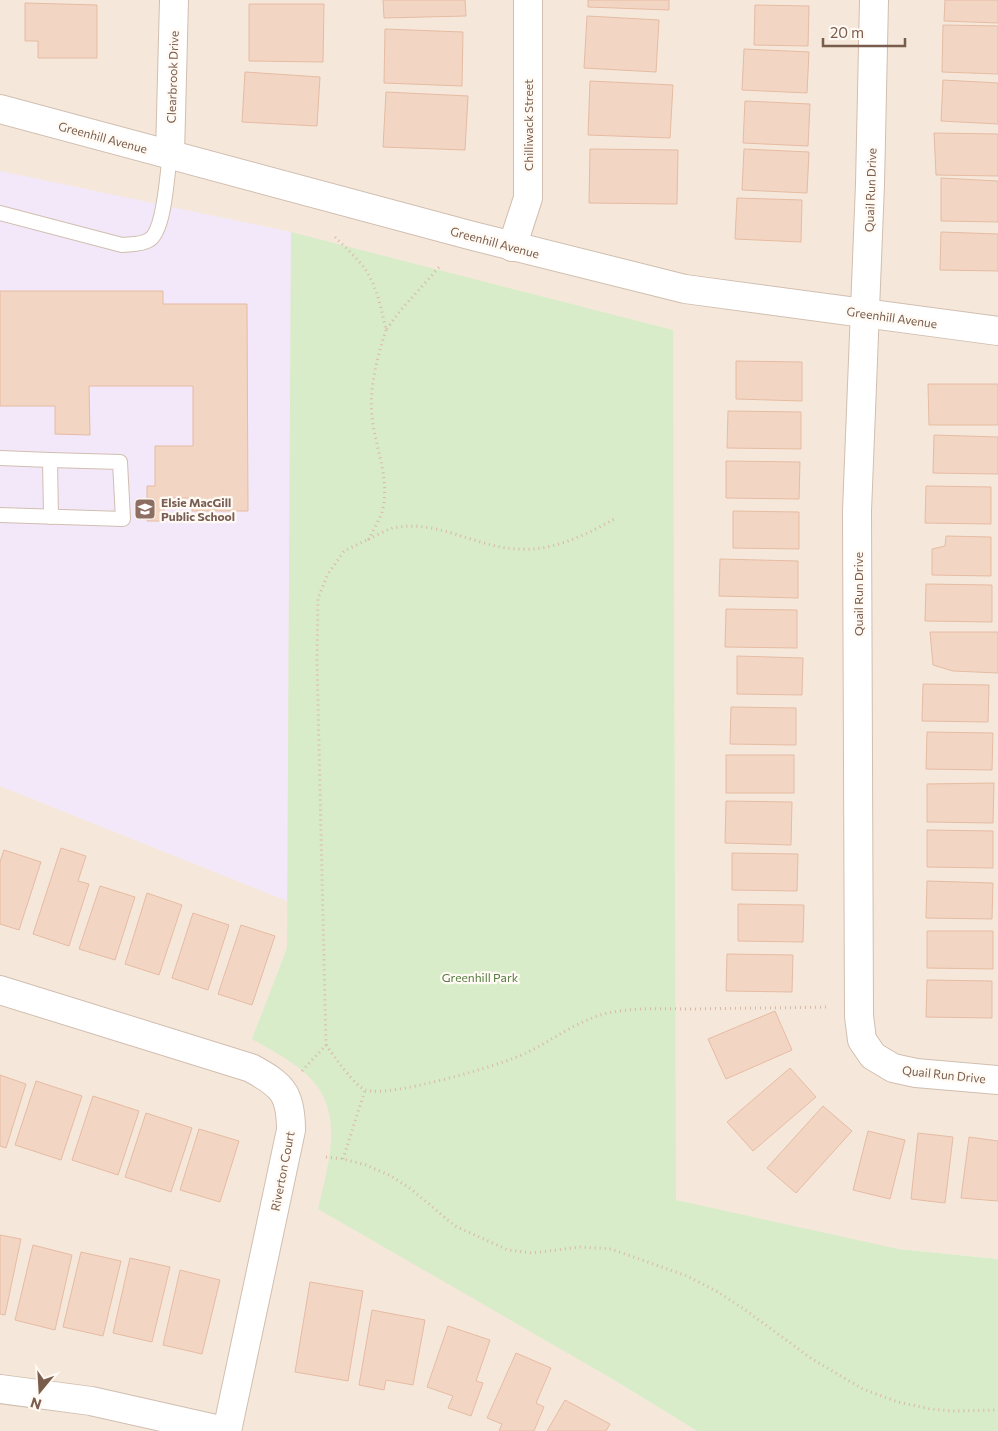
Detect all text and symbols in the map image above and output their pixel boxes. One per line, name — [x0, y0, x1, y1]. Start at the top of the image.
scale bar — [823, 15, 906, 47]
text: 20 m — [830, 23, 864, 41]
street label: Clearbrook Drive — [163, 31, 181, 123]
street label: Chilliwack Street — [521, 79, 535, 171]
street label: Greenhill Avenue — [57, 118, 149, 156]
street label: Quail Run Drive — [862, 148, 878, 232]
street label: Greenhill Avenue — [449, 223, 541, 261]
street label: Greenhill Avenue — [846, 304, 938, 330]
place label: Elsie MacGill Public School — [161, 495, 235, 523]
school or university icon: Elsie MacGill Public School — [133, 497, 157, 521]
street label: Quail Run Drive — [851, 552, 865, 636]
park label: Greenhill Park — [442, 970, 519, 984]
street label: Quail Run Drive — [901, 1063, 987, 1085]
street label: Riverton Court — [267, 1130, 297, 1212]
north arrow — [15, 1366, 65, 1416]
text: N — [28, 1394, 43, 1414]

